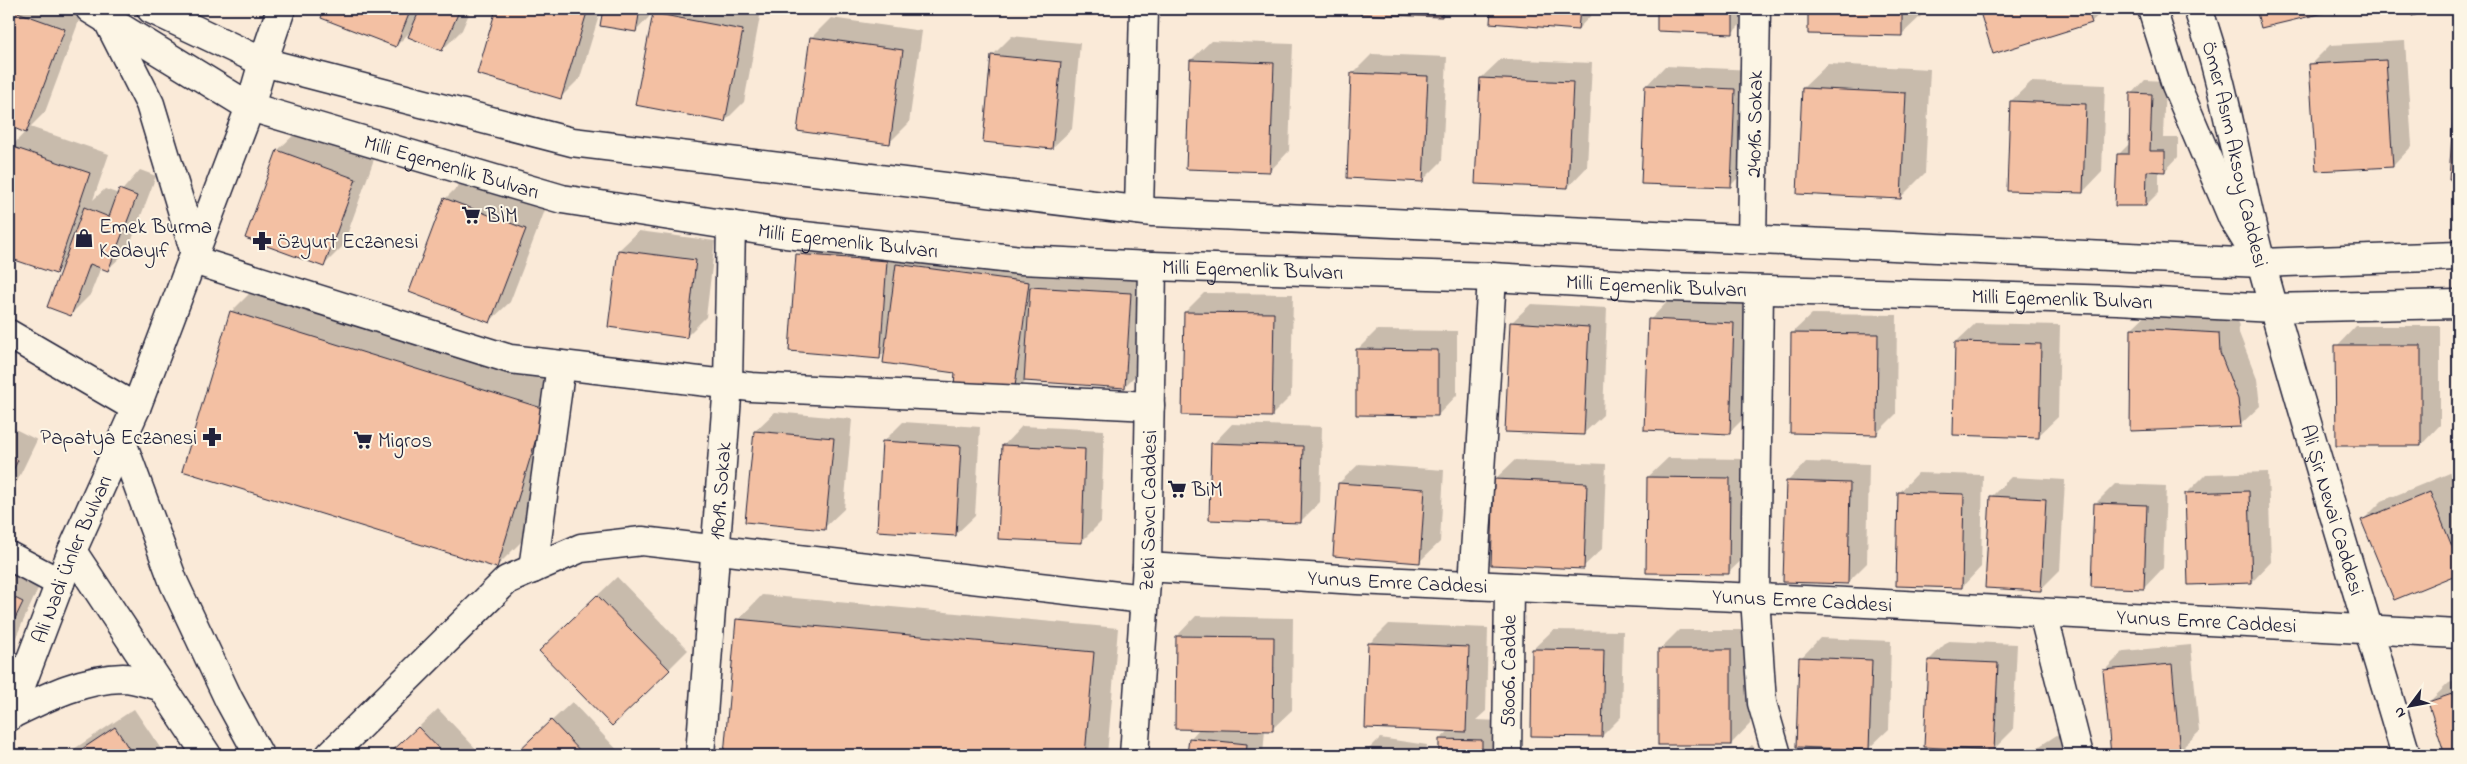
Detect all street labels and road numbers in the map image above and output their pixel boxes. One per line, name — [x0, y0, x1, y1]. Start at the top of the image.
street label: Ömer Asım Aksoy Caddesi — [2192, 38, 2275, 271]
street label: 24016. Sokak — [1740, 69, 1772, 178]
street label: Milli Egemenlik Bulvarı — [360, 128, 542, 208]
street label: Milli Egemenlik Bulvarı — [755, 217, 940, 268]
street label: Milli Egemenlik Bulvarı — [1162, 253, 1344, 289]
street label: Milli Egemenlik Bulvarı — [1565, 268, 1747, 306]
street label: Milli Egemenlik Bulvarı — [1971, 283, 2153, 319]
street label: Ali Şir Nevai Caddesi — [2291, 421, 2371, 600]
street label: Zeki Savcı Caddesi — [1132, 430, 1166, 592]
street label: 19019. Sokak — [703, 440, 741, 541]
street label: Ali Nadi Ünler Bulvarı — [25, 471, 121, 648]
street label: Yunus Emre Caddesi — [1306, 564, 1488, 603]
street label: Yunus Emre Caddesi — [1711, 583, 1893, 621]
street label: Yunus Emre Caddesi — [2116, 603, 2297, 643]
street label: 58006. Cadde — [1494, 614, 1526, 728]

